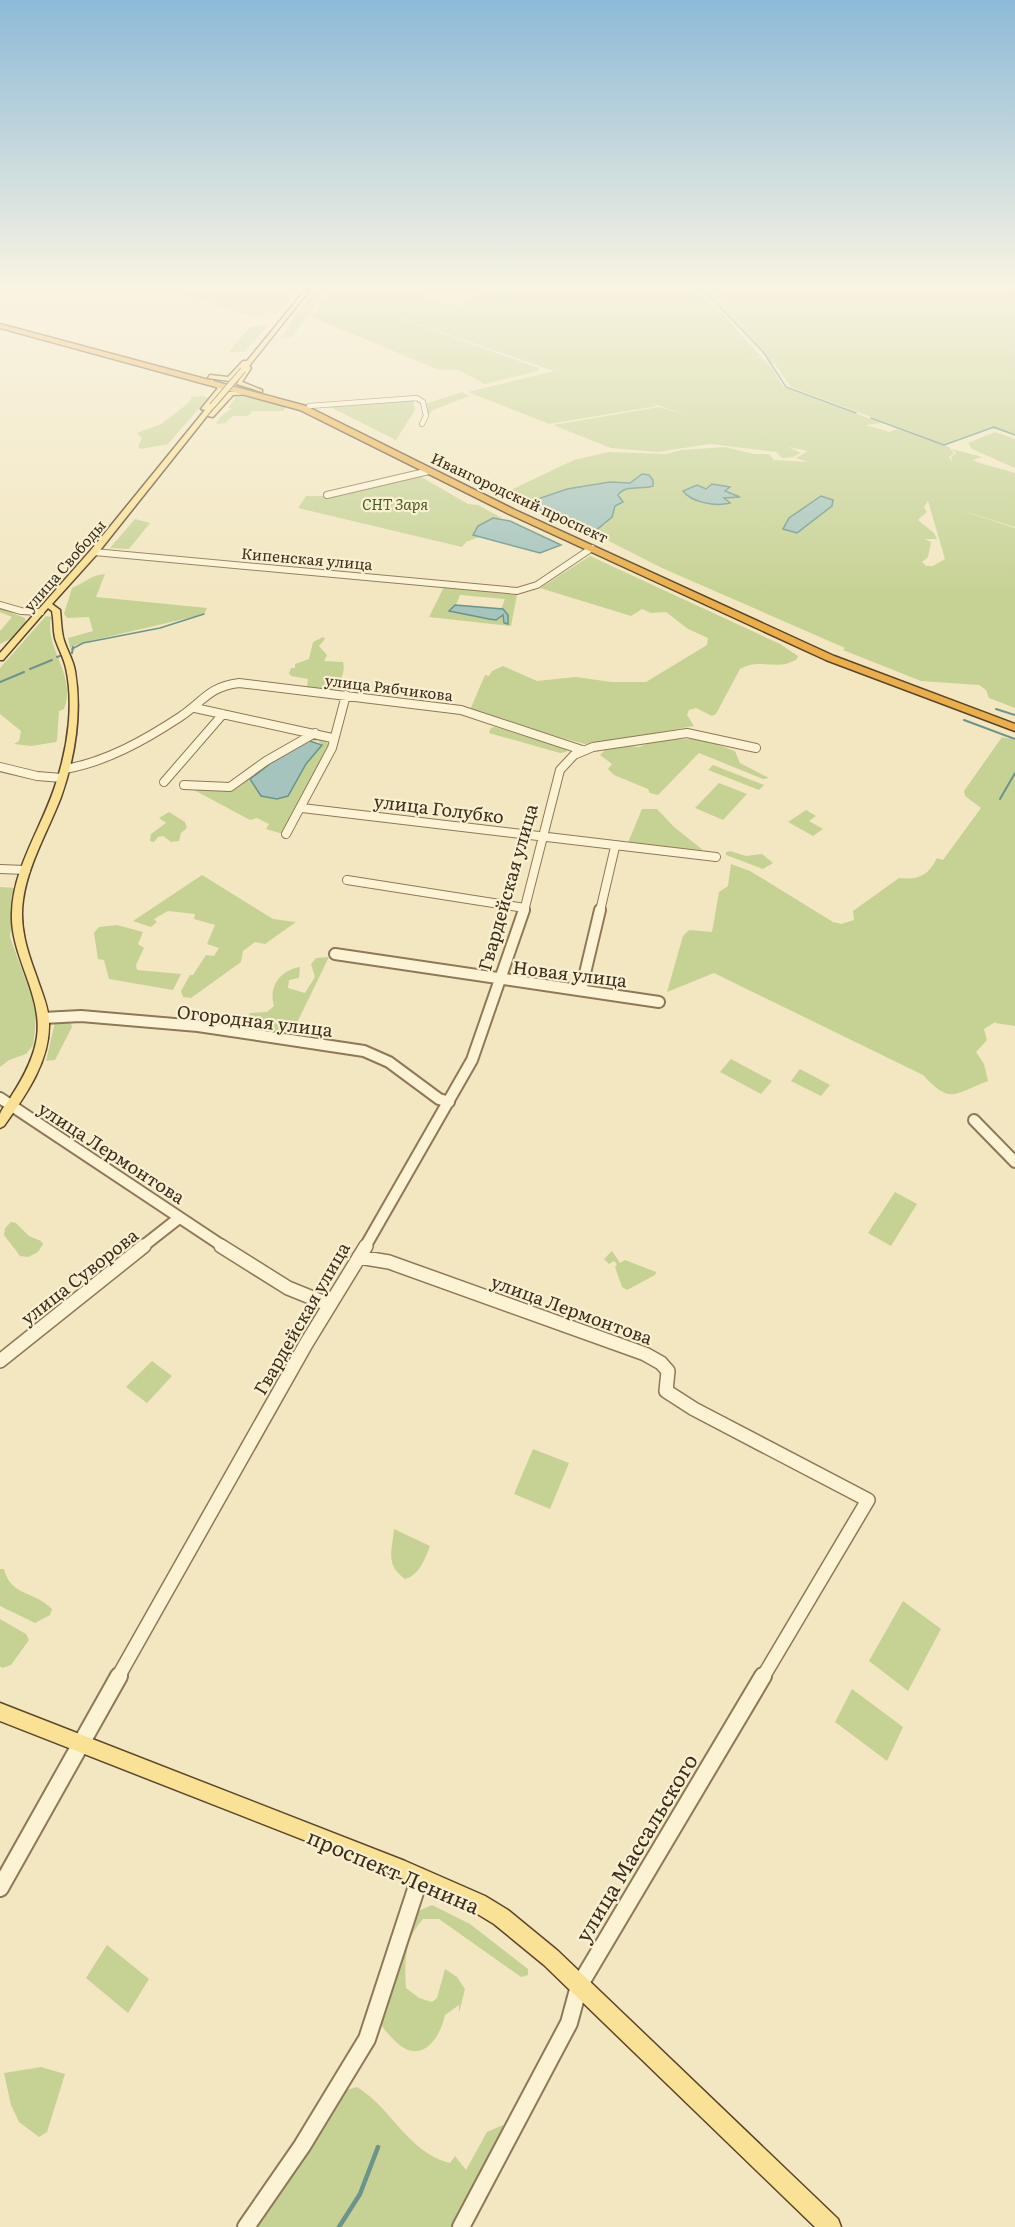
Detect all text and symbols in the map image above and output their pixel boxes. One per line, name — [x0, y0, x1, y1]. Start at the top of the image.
street label: Ивангородский проспект — [428, 446, 613, 548]
park label: СНТ Заря — [362, 492, 428, 515]
street label: улица Свободы — [18, 514, 110, 616]
street label: Кипенская улица — [240, 541, 375, 575]
street label: улица Рябчикова — [324, 668, 455, 706]
street label: улица Голубко — [372, 787, 506, 829]
street label: Гвардейская улица — [470, 800, 544, 974]
street label: Новая улица — [511, 953, 629, 993]
street label: Огородная улица — [176, 997, 335, 1043]
street label: улица Лермонтова — [33, 1094, 191, 1210]
street label: улица Суворова — [14, 1221, 144, 1331]
street label: Гвардейская улица — [246, 1236, 356, 1399]
street label: улица Лермонтова — [487, 1267, 657, 1351]
street label: улица Массальского — [566, 1747, 704, 1947]
street label: проспект Ленина — [303, 1820, 486, 1921]

